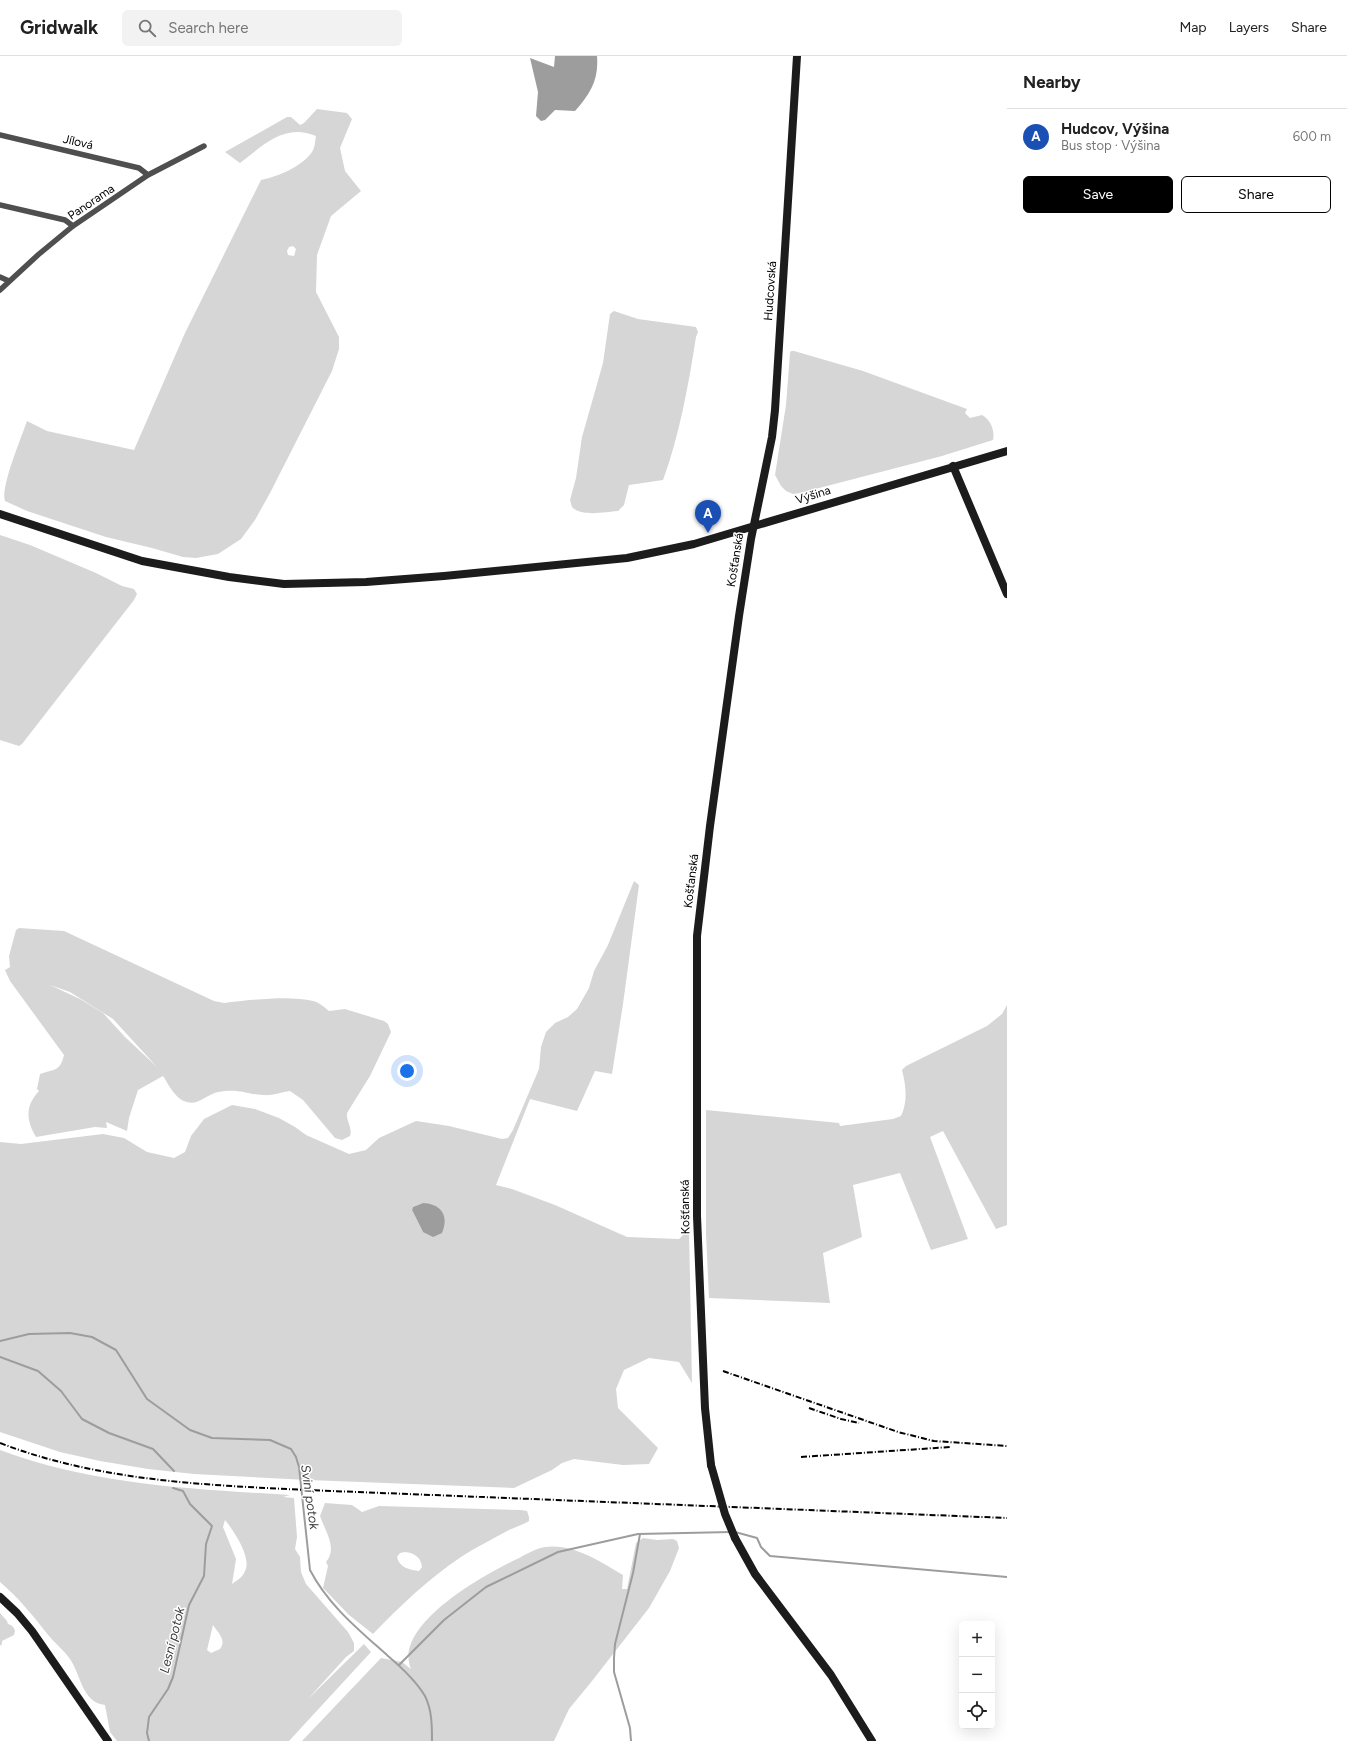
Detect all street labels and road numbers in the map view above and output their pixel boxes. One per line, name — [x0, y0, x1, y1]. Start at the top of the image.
street label: Jílová — [62, 132, 94, 152]
street label: Panorama — [65, 181, 117, 223]
street label: Hudcovská — [761, 261, 779, 321]
street label: Výšina — [794, 483, 832, 507]
street label: Košťanská — [724, 532, 746, 588]
street label: Košťanská — [681, 853, 701, 909]
street label: Košťanská — [678, 1180, 692, 1234]

